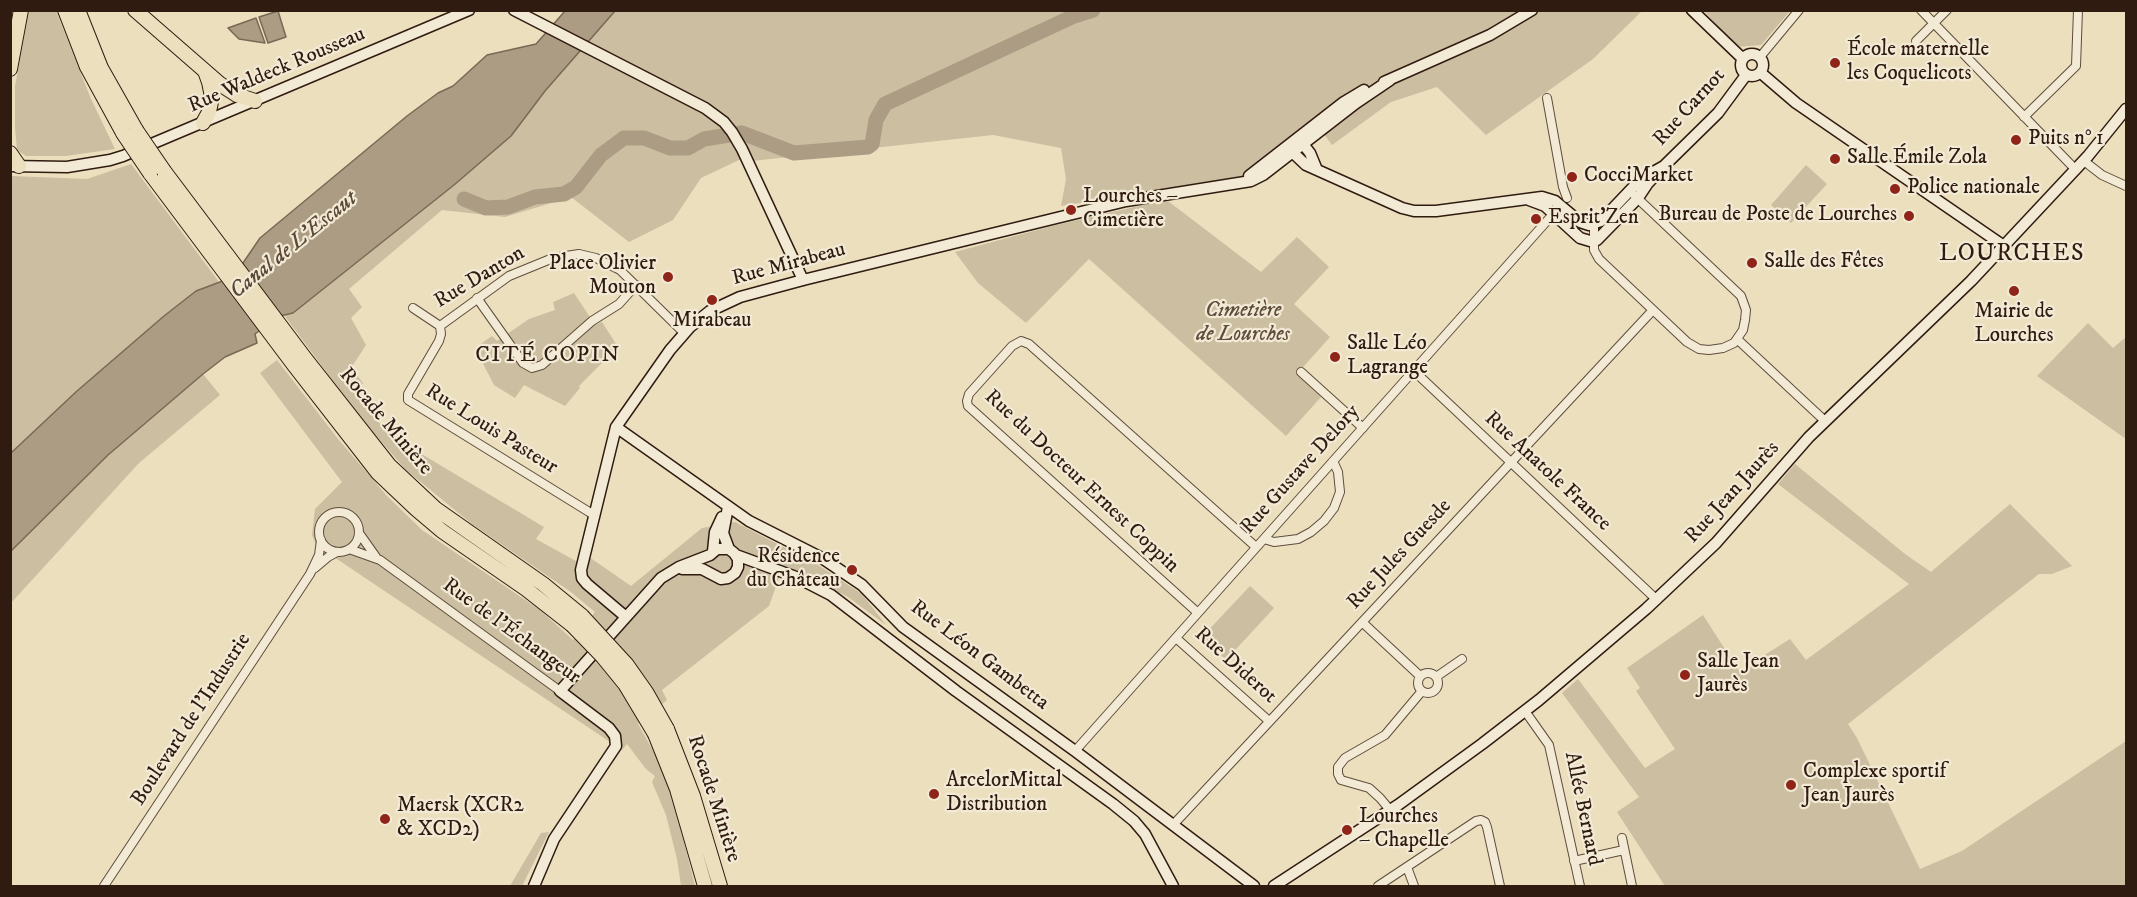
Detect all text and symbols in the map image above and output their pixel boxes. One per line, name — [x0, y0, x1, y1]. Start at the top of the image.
street label: Rue Waldeck Rousseau — [185, 22, 369, 120]
place label: École maternelle les Coquelicots — [1847, 38, 1989, 88]
marker: École maternelle les Coquelicots — [1828, 56, 1842, 70]
street label: Rue Carnot — [1649, 64, 1731, 152]
place label: Puits n° 1 — [2028, 127, 2104, 153]
marker: Puits n° 1 — [2009, 133, 2023, 147]
place label: Salle Émile Zola — [1847, 146, 1987, 172]
marker: Salle Émile Zola — [1828, 152, 1842, 166]
place label: CocciMarket — [1584, 164, 1693, 190]
marker: CocciMarket — [1565, 170, 1579, 184]
place label: Police nationale — [1907, 176, 2040, 202]
marker: Police nationale — [1888, 182, 1902, 196]
place label: Lourches – Cimetière — [1083, 185, 1177, 235]
water label: Canal de L'Escaut — [225, 187, 363, 305]
marker: Lourches – Cimetière — [1064, 203, 1078, 217]
place label: Bureau de Poste de Lourches — [1658, 203, 1897, 229]
place label: Esprit'Zen — [1548, 206, 1639, 232]
marker: Bureau de Poste de Lourches — [1902, 209, 1916, 223]
marker: Esprit'Zen — [1529, 212, 1543, 226]
street label: Rue Mirabeau — [730, 238, 848, 292]
street label: Rue Danton — [430, 241, 530, 315]
district label: LOURCHES — [1939, 241, 2085, 269]
place label: Salle des Fêtes — [1764, 250, 1884, 276]
place label: Place Olivier Mouton — [549, 252, 656, 302]
marker: Salle des Fêtes — [1745, 256, 1759, 270]
marker: Place Olivier Mouton — [661, 270, 675, 284]
marker: Mairie de Lourches — [2007, 284, 2021, 298]
marker: Mirabeau — [705, 293, 719, 307]
park label: Cimetière de Lourches — [1196, 299, 1290, 349]
place label: Mairie de Lourches — [1974, 300, 2054, 350]
place label: Mirabeau — [673, 309, 751, 335]
place label: Salle Léo Lagrange — [1347, 332, 1428, 382]
district label: CITÉ COPIN — [475, 343, 621, 369]
marker: Salle Léo Lagrange — [1328, 350, 1342, 364]
street label: Rocade Minière — [333, 363, 437, 481]
street label: Rue Louis Pasteur — [420, 379, 562, 481]
street label: Rue du Docteur Ernest Coppin — [978, 385, 1184, 579]
street label: Rue Gustave Delory — [1236, 400, 1366, 540]
street label: Rue Anatole France — [1478, 407, 1616, 537]
street label: Rue Jean Jaurès — [1681, 437, 1785, 549]
street label: Rue Jules Guesde — [1343, 495, 1457, 615]
place label: Résidence du Château — [746, 545, 840, 595]
marker: Résidence du Château — [845, 563, 859, 577]
street label: Rue de l'Échangeur — [437, 574, 585, 690]
street label: Rue Léon Gambetta — [905, 596, 1053, 716]
street label: Rue Diderot — [1189, 622, 1281, 710]
street label: Boulevard de l'Industrie — [127, 629, 257, 811]
place label: Salle Jean Jaurès — [1697, 650, 1779, 700]
marker: Salle Jean Jaurès — [1678, 668, 1692, 682]
street label: Rocade Minière — [681, 732, 745, 866]
street label: Allée Bernard — [1558, 750, 1606, 868]
place label: Complexe sportif Jean Jaurès — [1803, 760, 1946, 810]
place label: ArcelorMittal Distribution — [946, 769, 1062, 819]
marker: Complexe sportif Jean Jaurès — [1784, 778, 1798, 792]
marker: ArcelorMittal Distribution — [927, 787, 941, 801]
place label: Maersk (XCR2 & XCD2) — [397, 794, 524, 844]
place label: Lourches – Chapelle — [1359, 805, 1449, 855]
marker: Maersk (XCR2 & XCD2) — [378, 812, 392, 826]
marker: Lourches – Chapelle — [1340, 823, 1354, 837]

